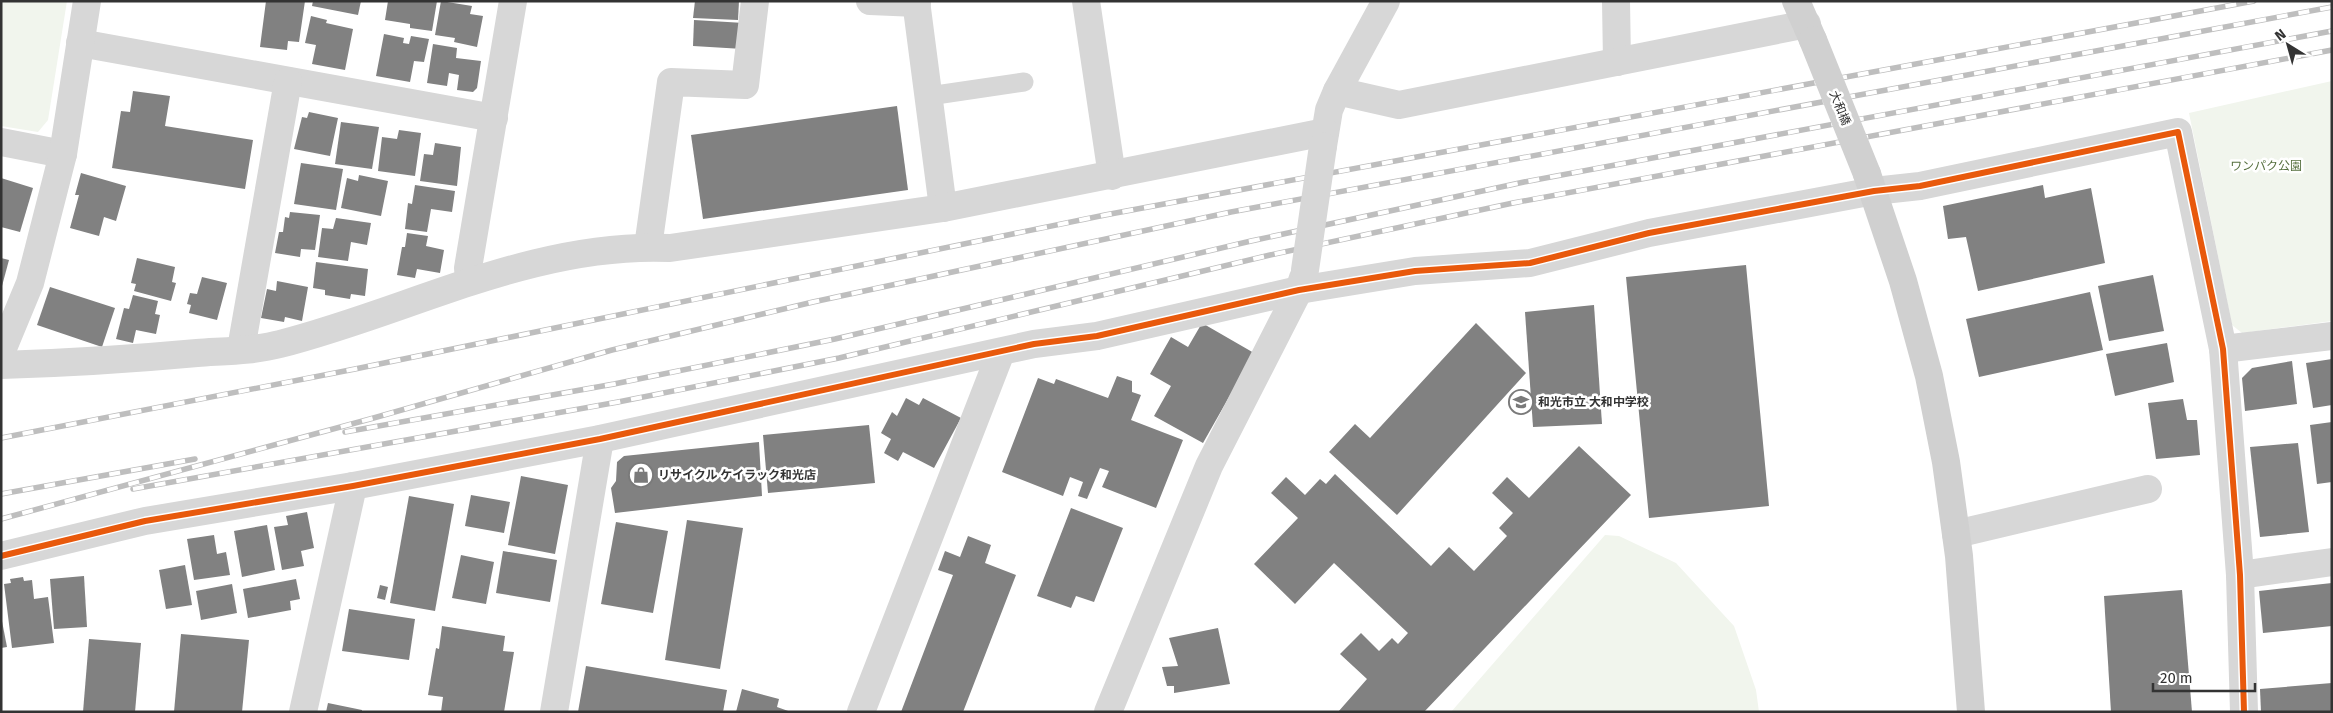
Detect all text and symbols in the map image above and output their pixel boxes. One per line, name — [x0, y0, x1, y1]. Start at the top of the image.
north arrow — [2263, 20, 2313, 70]
text: N — [2272, 25, 2289, 45]
street label: 大和橋 — [1827, 89, 1853, 127]
park label: ワンパク公園 — [2230, 159, 2302, 173]
school or university icon: 和光市立 大和中学校 — [1508, 389, 1534, 415]
place label: 和光市立 大和中学校 — [1538, 395, 1649, 409]
shop icon: リサイクル ケイラック和光店 — [628, 462, 654, 488]
place label: リサイクル ケイラック和光店 — [658, 468, 816, 482]
scale bar — [2153, 660, 2256, 692]
text: 20 m — [2160, 669, 2193, 687]

